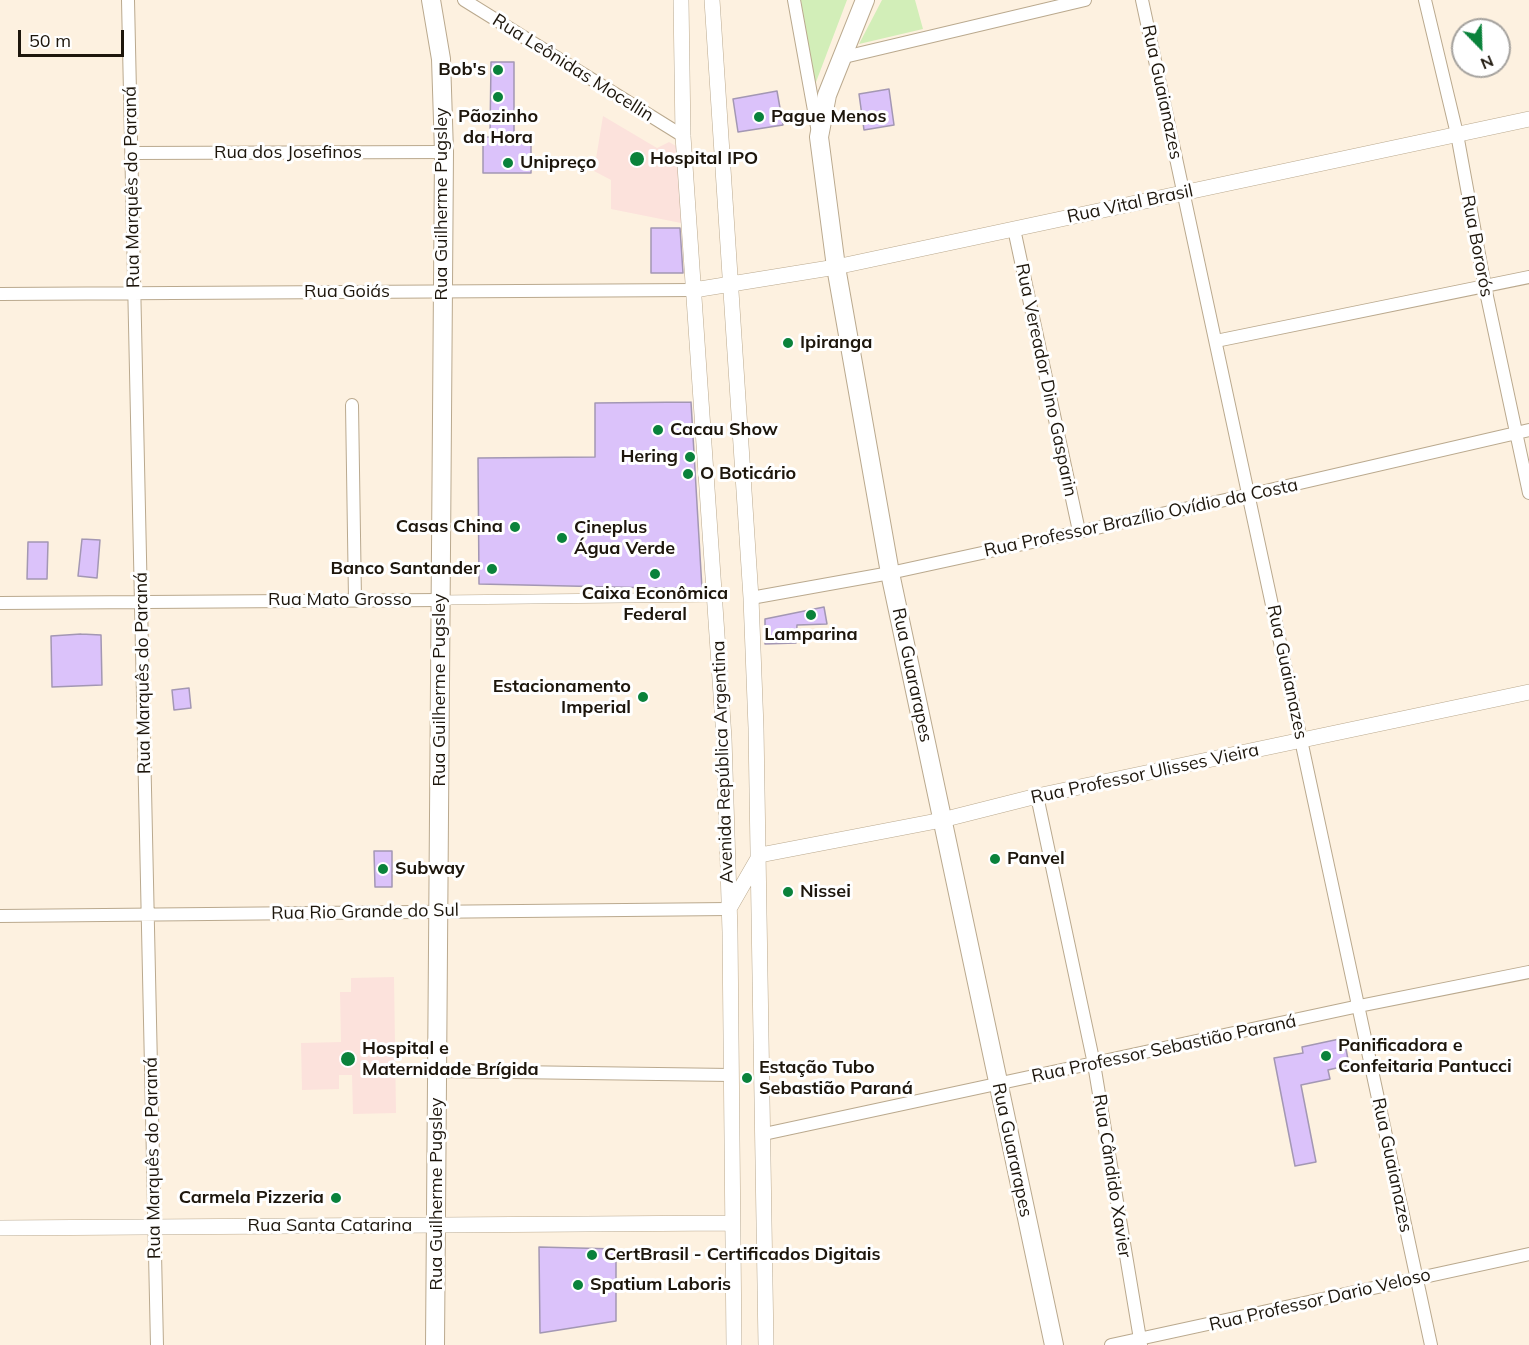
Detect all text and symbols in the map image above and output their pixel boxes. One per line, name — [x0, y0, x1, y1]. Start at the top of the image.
street label: Rua Leônidas Mocellin — [488, 10, 658, 126]
scale bar — [21, 18, 128, 56]
north arrow — [1451, 18, 1511, 78]
street label: Rua Guaianazes — [1137, 23, 1187, 161]
text: 50 m — [29, 29, 71, 52]
text: N — [1478, 51, 1497, 74]
place label: Bob's — [438, 59, 486, 81]
marker: Bob's — [491, 63, 505, 77]
street label: Rua Marquês do Paraná — [119, 86, 145, 288]
marker: Pãozinho da Hora — [491, 90, 505, 104]
place label: Pãozinho da Hora — [458, 106, 538, 148]
place label: Pague Menos — [771, 106, 887, 128]
street label: Rua Guilherme Pugsley — [431, 108, 453, 300]
marker: Pague Menos — [752, 110, 766, 124]
street label: Rua dos Josefinos — [214, 142, 362, 164]
place label: Hospital IPO — [650, 148, 758, 170]
marker: Hospital IPO — [628, 150, 646, 168]
place label: Unipreço — [520, 152, 596, 174]
marker: Unipreço — [501, 156, 515, 170]
street label: Rua Vital Brasil — [1065, 180, 1195, 228]
street label: Rua Bororós — [1457, 193, 1497, 299]
street label: Rua Vereador Dino Gasparin — [1011, 261, 1081, 499]
street label: Rua Goiás — [304, 281, 390, 303]
place label: Ipiranga — [800, 332, 872, 354]
marker: Ipiranga — [781, 336, 795, 350]
place label: Cacau Show — [670, 419, 778, 441]
marker: Cacau Show — [651, 423, 665, 437]
place label: Hering — [620, 446, 678, 468]
marker: Hering — [683, 450, 697, 464]
place label: O Boticário — [700, 463, 796, 485]
marker: O Boticário — [681, 467, 695, 481]
street label: Rua Professor Brazílio Ovídio da Costa — [982, 474, 1300, 562]
place label: Casas China — [396, 516, 503, 538]
place label: Cineplus Água Verde — [574, 517, 675, 560]
marker: Casas China — [508, 520, 522, 534]
marker: Cineplus Água Verde — [555, 531, 569, 545]
place label: Banco Santander — [331, 558, 480, 580]
marker: Banco Santander — [485, 562, 499, 576]
marker: Caixa Econômica Federal — [648, 567, 662, 581]
street label: Rua Marquês do Paraná — [130, 572, 156, 774]
place label: Caixa Econômica Federal — [582, 583, 728, 626]
street label: Rua Mato Grosso — [268, 589, 412, 611]
street label: Rua Guilherme Pugsley — [429, 594, 451, 786]
street label: Rua Guaianazes — [1262, 603, 1312, 741]
street label: Rua Guararapes — [887, 606, 937, 744]
marker: Lamparina — [804, 608, 818, 622]
place label: Lamparina — [764, 624, 858, 646]
street label: Avenida República Argentina — [708, 640, 738, 884]
place label: Estacionamento Imperial — [493, 676, 631, 718]
marker: Estacionamento Imperial — [636, 690, 650, 704]
street label: Rua Professor Ulisses Vieira — [1029, 739, 1261, 809]
place label: Panvel — [1007, 848, 1065, 870]
marker: Panvel — [988, 852, 1002, 866]
place label: Subway — [395, 858, 465, 880]
marker: Subway — [376, 862, 390, 876]
place label: Nissei — [800, 881, 851, 903]
marker: Nissei — [781, 885, 795, 899]
street label: Rua Rio Grande do Sul — [271, 900, 459, 924]
street label: Rua Professor Sebastião Paraná — [1030, 1010, 1298, 1088]
place label: Panificadora e Confeitaria Pantucci — [1338, 1035, 1512, 1078]
place label: Hospital e Maternidade Brígida — [362, 1038, 539, 1080]
marker: Panificadora e Confeitaria Pantucci — [1319, 1049, 1333, 1063]
marker: Hospital e Maternidade Brígida — [339, 1050, 357, 1068]
street label: Rua Marquês do Paraná — [140, 1057, 166, 1259]
place label: Estação Tubo Sebastião Paraná — [759, 1057, 913, 1100]
marker: Estação Tubo Sebastião Paraná — [740, 1071, 754, 1085]
street label: Rua Guararapes — [987, 1081, 1037, 1219]
street label: Rua Cândido Xavier — [1088, 1093, 1136, 1259]
street label: Rua Guaianazes — [1367, 1096, 1417, 1234]
street label: Rua Guilherme Pugsley — [426, 1098, 448, 1290]
place label: Carmela Pizzeria — [179, 1187, 324, 1209]
marker: Carmela Pizzeria — [329, 1191, 343, 1205]
street label: Rua Santa Catarina — [248, 1215, 412, 1237]
place label: CertBrasil - Certificados Digitais — [604, 1244, 881, 1266]
marker: CertBrasil - Certificados Digitais — [585, 1248, 599, 1262]
street label: Rua Professor Dario Veloso — [1207, 1264, 1433, 1336]
place label: Spatium Laboris — [590, 1274, 731, 1296]
marker: Spatium Laboris — [571, 1278, 585, 1292]

